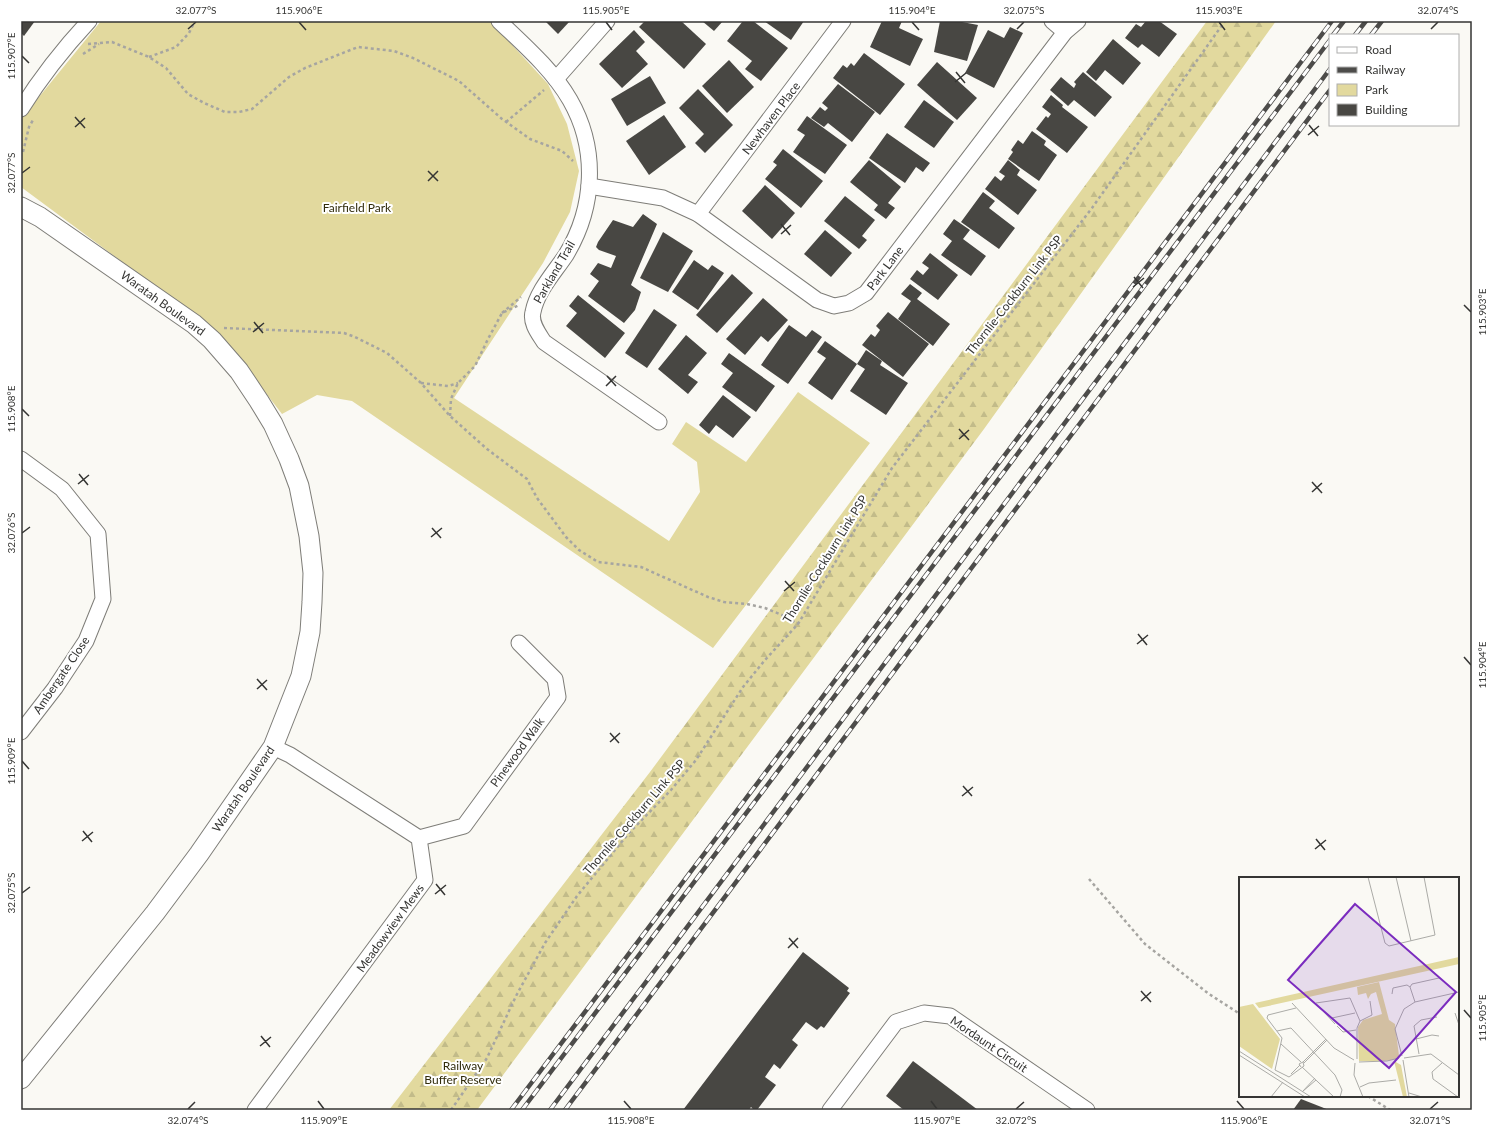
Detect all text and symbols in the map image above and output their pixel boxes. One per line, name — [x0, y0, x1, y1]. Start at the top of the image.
text: 32.077°S — [176, 4, 216, 16]
text: 115.906°E — [275, 4, 323, 16]
text: 115.905°E — [582, 4, 630, 16]
text: 115.904°E — [888, 4, 936, 16]
text: 32.075°S — [1004, 4, 1044, 16]
text: 115.903°E — [1195, 4, 1243, 16]
text: 32.074°S — [1418, 4, 1458, 16]
text: 115.907°E — [5, 32, 17, 80]
legend — [1329, 34, 1459, 126]
text: Road — [1365, 42, 1392, 57]
text: Railway — [1365, 62, 1406, 77]
street label: Newhaven Place — [739, 79, 803, 157]
text: Park — [1365, 82, 1389, 97]
text: Building — [1365, 102, 1408, 117]
text: 32.077°S — [5, 153, 17, 193]
park label: Fairfield Park — [323, 200, 392, 215]
street label: Thornlie-Cockburn Link PSP — [963, 232, 1065, 358]
street label: Parkland Trail — [530, 238, 578, 306]
street label: Park Lane — [863, 243, 907, 293]
street label: Waratah Boulevard — [118, 267, 208, 339]
text: 115.903°E — [1476, 288, 1488, 336]
text: 115.908°E — [5, 385, 17, 433]
street label: Thornlie-Cockburn Link PSP — [779, 492, 871, 626]
text: 32.076°S — [5, 513, 17, 553]
street label: Ambergate Close — [30, 633, 92, 717]
text: 115.904°E — [1476, 641, 1488, 689]
street label: Pinewood Walk — [487, 714, 548, 790]
text: 115.909°E — [5, 737, 17, 785]
street label: Waratah Boulevard — [209, 743, 277, 835]
street label: Thornlie-Cockburn Link PSP — [580, 756, 688, 878]
text: 32.075°S — [5, 873, 17, 913]
inset map — [1239, 877, 1459, 1097]
street label: Meadowview Mews — [353, 881, 427, 975]
text: 115.905°E — [1476, 994, 1488, 1042]
street label: Mordaunt Circuit — [948, 1013, 1031, 1076]
park label: Railway Buffer Reserve — [424, 1058, 502, 1087]
text: 32.074°S — [168, 1114, 208, 1126]
text: 115.909°E — [300, 1114, 348, 1126]
text: 115.908°E — [607, 1114, 655, 1126]
text: 115.907°E — [913, 1114, 961, 1126]
text: 32.072°S — [996, 1114, 1036, 1126]
text: 115.906°E — [1220, 1114, 1268, 1126]
text: 32.071°S — [1410, 1114, 1450, 1126]

